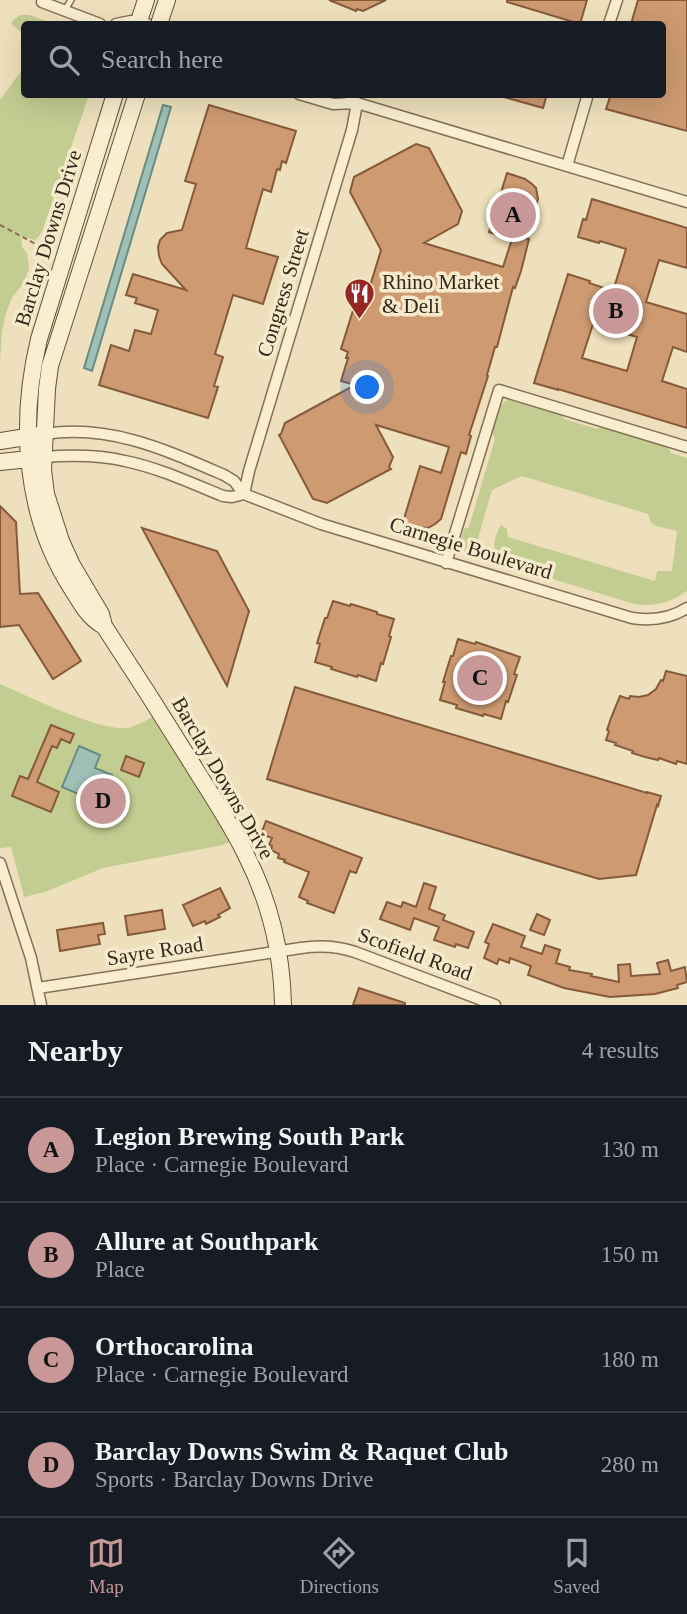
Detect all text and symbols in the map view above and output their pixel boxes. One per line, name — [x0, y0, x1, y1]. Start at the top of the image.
search box — [21, 21, 666, 98]
icon: search — [45, 41, 83, 79]
text: Search here — [101, 45, 223, 74]
street label: Barclay Downs Drive — [10, 147, 86, 329]
pin: A — [490, 189, 536, 241]
street label: Congress Street — [252, 226, 314, 360]
place label: Rhino Market & Deli — [382, 270, 499, 318]
restaurant icon: Rhino Market & Deli — [342, 277, 376, 321]
pin: B — [593, 285, 639, 337]
your location — [350, 370, 384, 404]
street label: Carnegie Boulevard — [387, 512, 556, 584]
pin: C — [457, 652, 503, 704]
street label: Barclay Downs Drive — [167, 693, 279, 863]
pin: D — [80, 775, 126, 827]
street label: Scofield Road — [355, 922, 476, 986]
street label: Sayre Road — [105, 931, 205, 970]
text: Nearby — [28, 1034, 123, 1067]
text: 4 results — [582, 1038, 659, 1063]
text: Legion Brewing South Park — [95, 1122, 404, 1151]
text: A — [43, 1137, 59, 1162]
text: 130 m — [601, 1137, 659, 1162]
text: Place · Carnegie Boulevard — [95, 1152, 349, 1177]
text: Allure at Southpark — [95, 1227, 318, 1256]
text: B — [43, 1242, 59, 1267]
text: 150 m — [601, 1242, 659, 1267]
text: Place — [95, 1257, 145, 1282]
text: Orthocarolina — [95, 1332, 253, 1361]
text: C — [43, 1347, 59, 1372]
text: 180 m — [601, 1347, 659, 1372]
text: Place · Carnegie Boulevard — [95, 1362, 349, 1387]
text: Barclay Downs Swim & Raquet Club — [95, 1437, 508, 1466]
text: D — [43, 1452, 59, 1477]
text: 280 m — [601, 1452, 659, 1477]
text: Sports · Barclay Downs Drive — [95, 1467, 374, 1492]
tab: Map — [87, 1534, 125, 1598]
tab: Directions — [300, 1534, 379, 1598]
tab: Saved — [553, 1534, 600, 1598]

